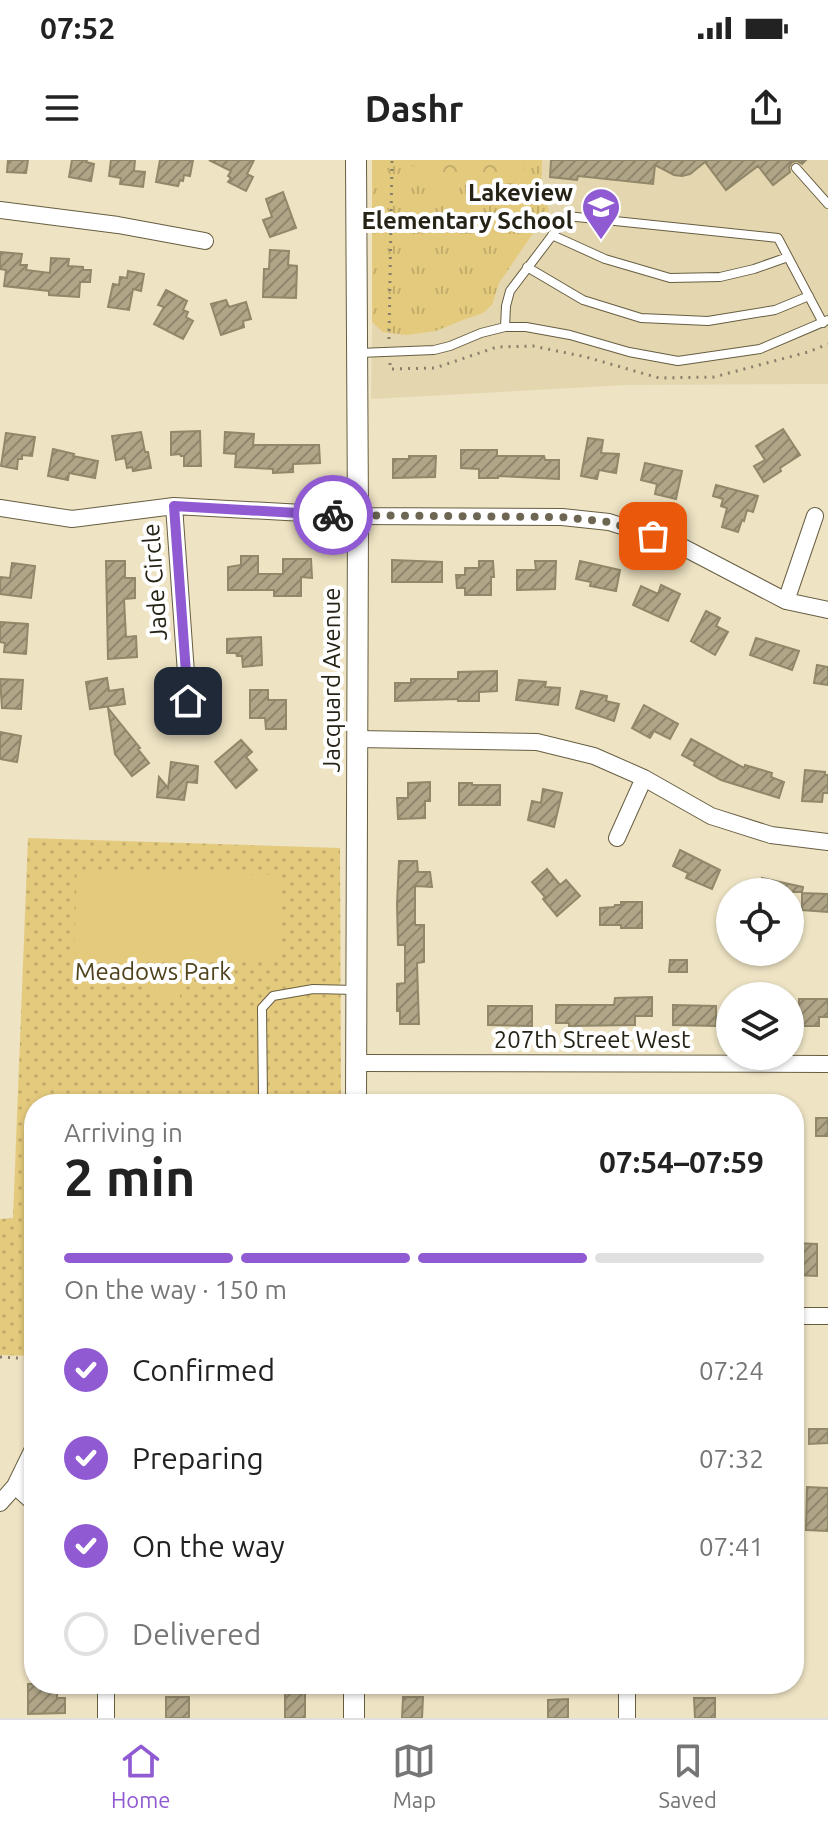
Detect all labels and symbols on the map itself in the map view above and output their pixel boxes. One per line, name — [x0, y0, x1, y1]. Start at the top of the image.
place label: Lakeview Elementary School — [361, 179, 573, 234]
school or university icon: Lakeview Elementary School — [580, 186, 622, 241]
courier — [293, 475, 373, 555]
pin — [619, 502, 687, 570]
street label: Jade Circle — [137, 523, 172, 641]
street label: Jacquard Avenue — [318, 588, 345, 772]
pin — [154, 667, 222, 735]
park label: Meadows Park — [75, 958, 231, 985]
street label: 207th Street West — [494, 1026, 691, 1053]

